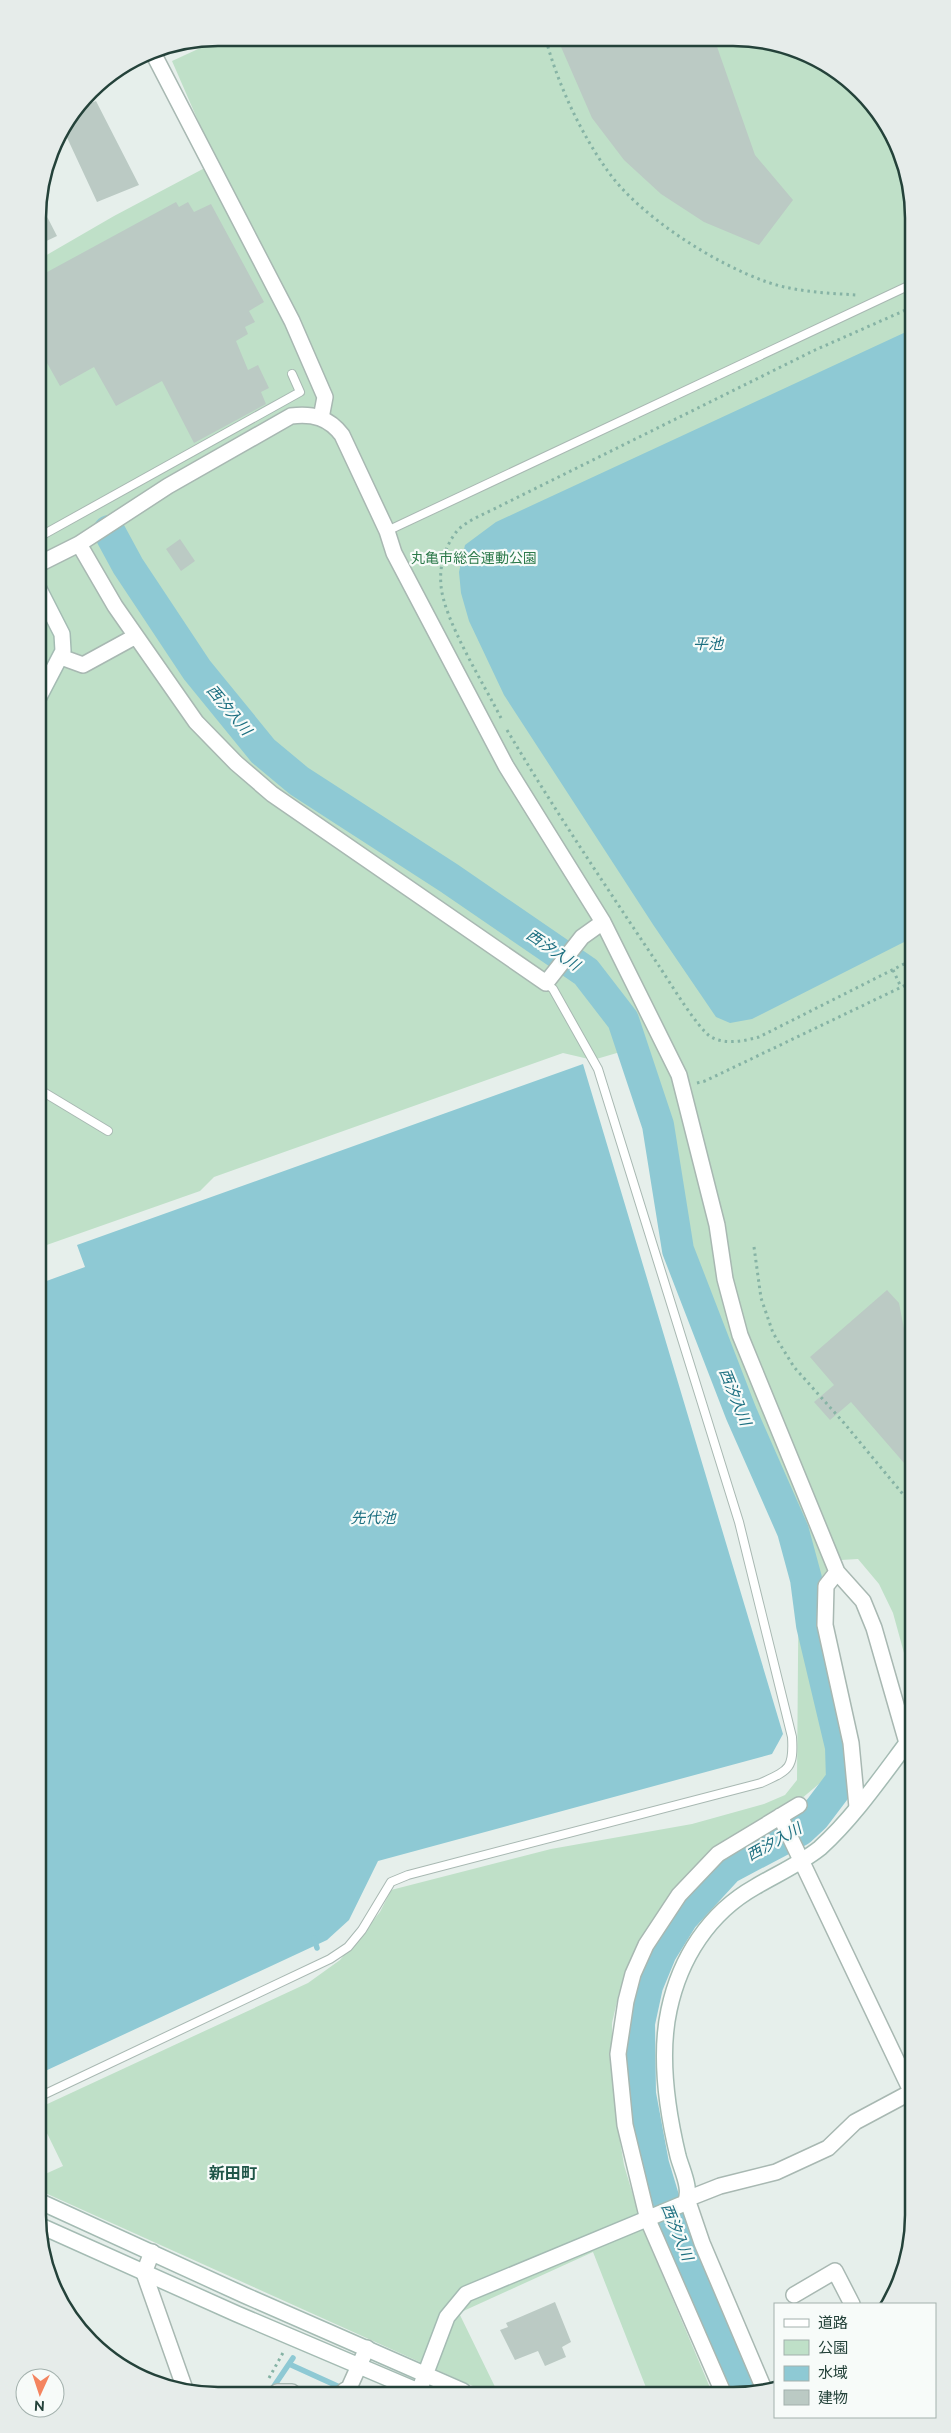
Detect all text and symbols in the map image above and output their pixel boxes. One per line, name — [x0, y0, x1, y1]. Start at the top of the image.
park label: 丸亀市総合運動公園 — [411, 550, 537, 566]
water label: 平池 — [693, 635, 725, 653]
water label: 西汐入川 — [203, 681, 256, 740]
water label: 西汐入川 — [523, 926, 585, 975]
water label: 西汐入川 — [715, 1366, 755, 1430]
water label: 先代池 — [350, 1509, 397, 1527]
water label: 西汐入川 — [743, 1819, 806, 1864]
district label: 新田町 — [209, 2164, 257, 2183]
water label: 西汐入川 — [657, 2201, 697, 2265]
legend — [774, 2303, 936, 2418]
text: 道路 — [818, 2314, 848, 2332]
text: 公園 — [818, 2339, 848, 2357]
text: 水域 — [818, 2364, 848, 2382]
north arrow — [15, 2368, 65, 2418]
text: 建物 — [818, 2389, 848, 2407]
text: N — [34, 2398, 45, 2414]

